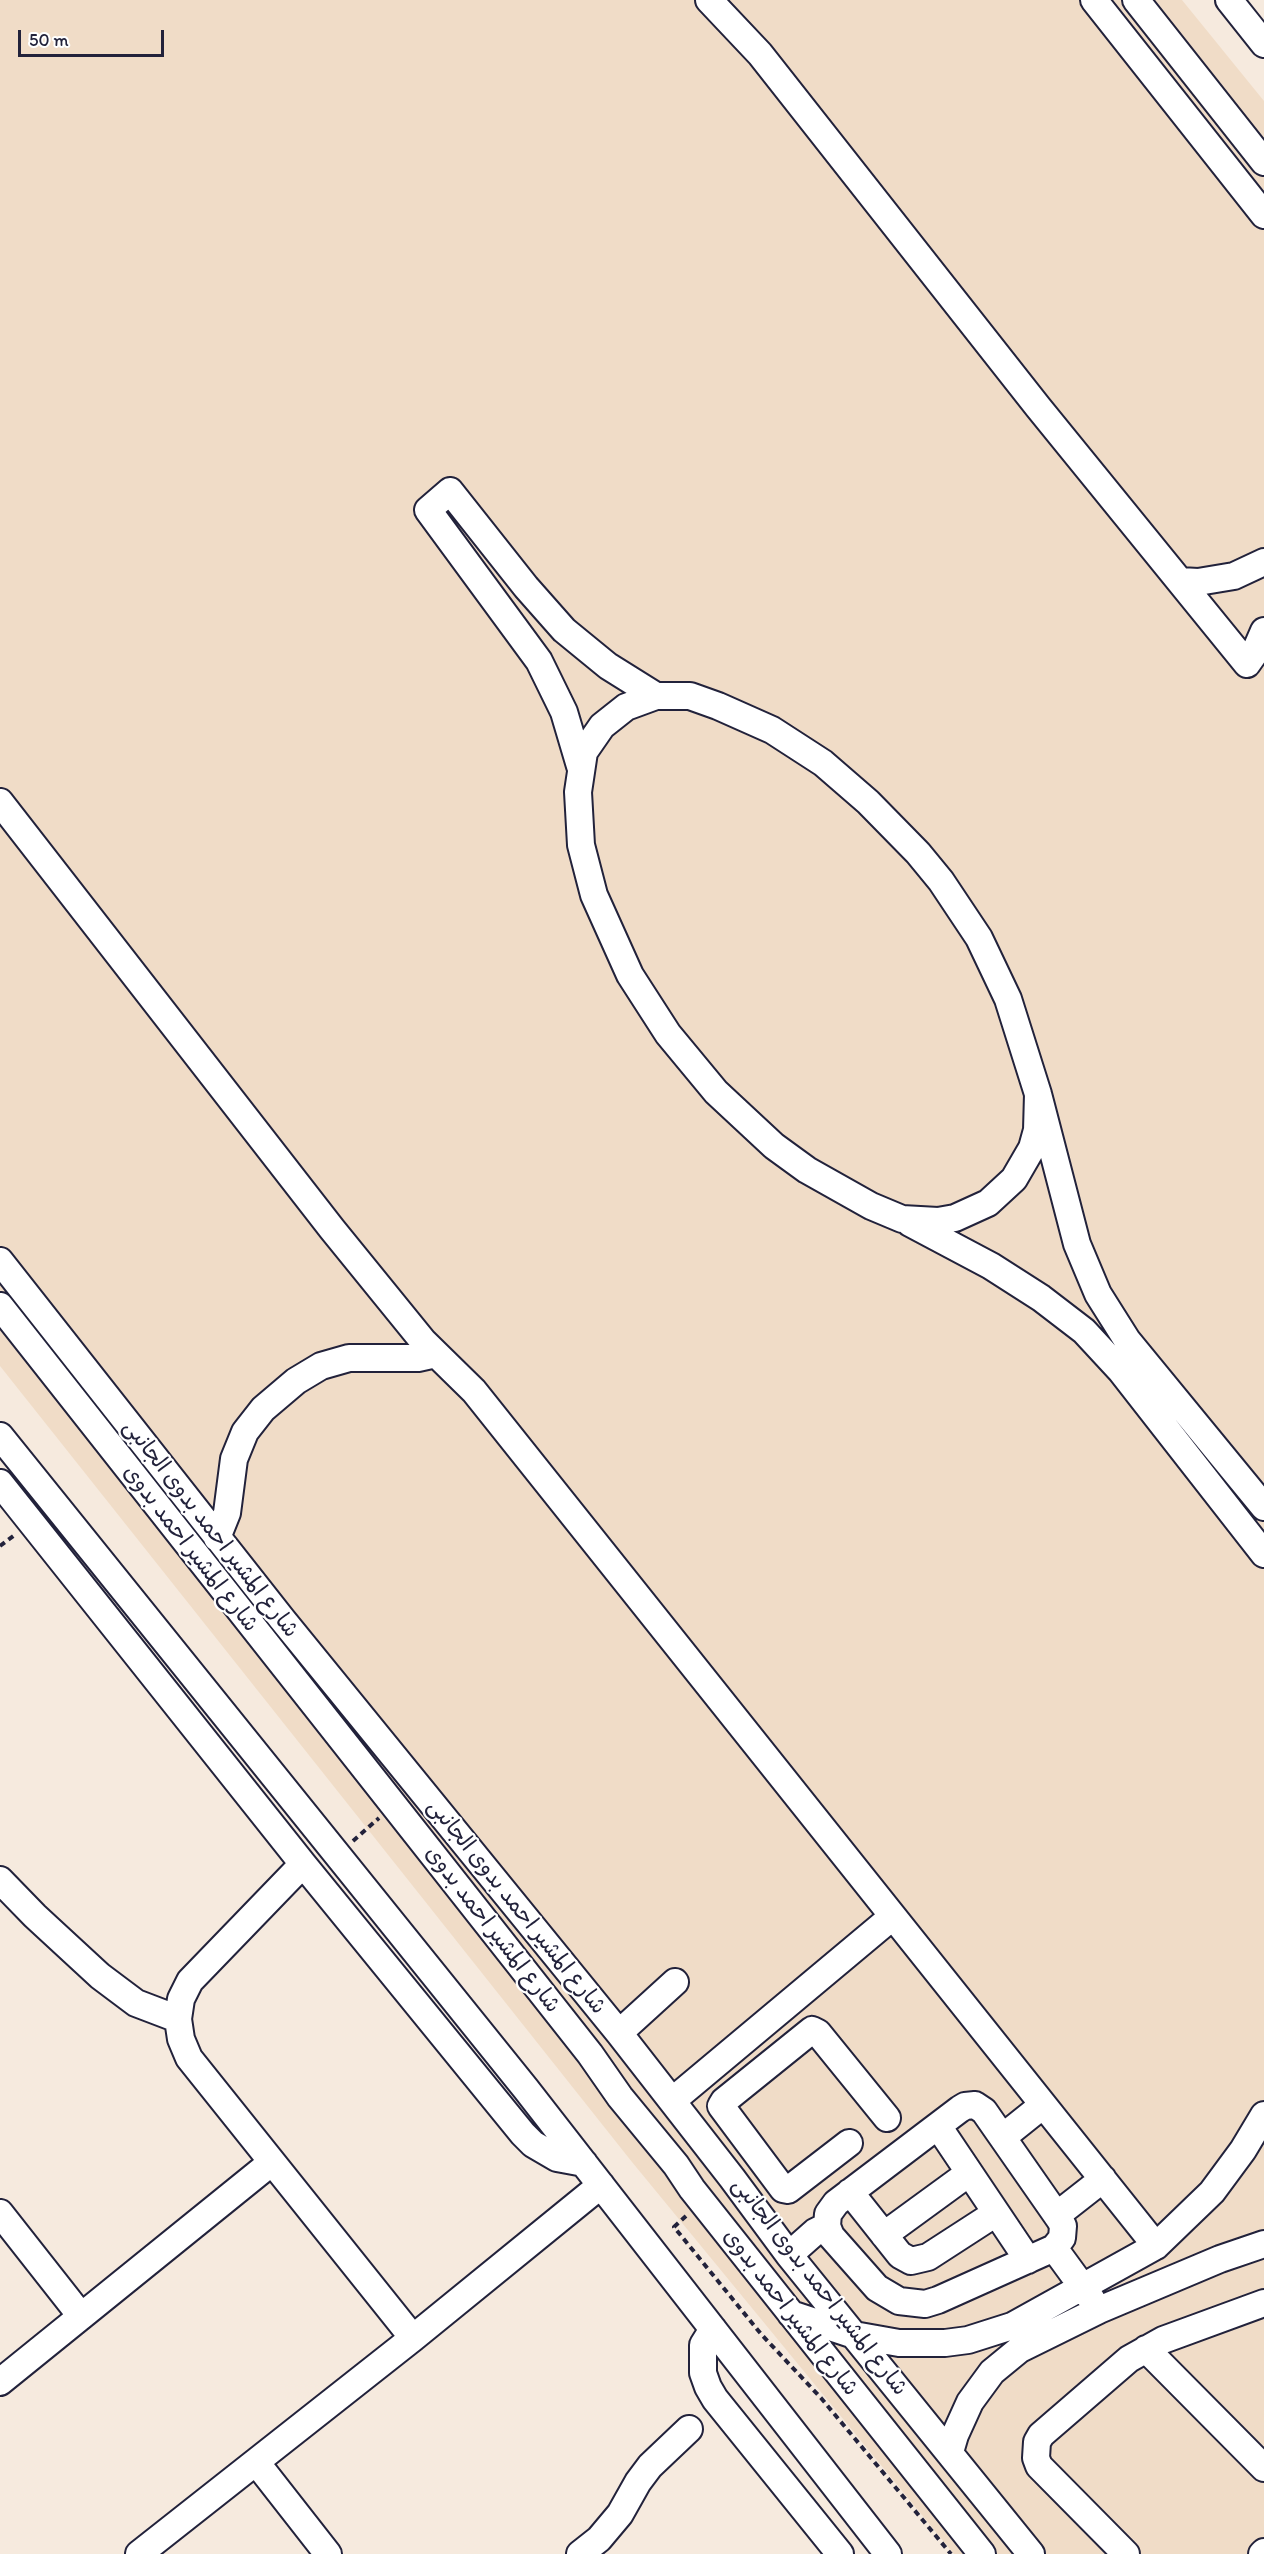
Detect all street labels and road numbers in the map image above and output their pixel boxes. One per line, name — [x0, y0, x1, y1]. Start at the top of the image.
street label: شارع المشير احمد بدوى الجانبى — [117, 1415, 303, 1643]
street label: شارع المشير احمد بدوى — [117, 1460, 263, 1638]
street label: شارع المشير احمد بدوى الجانبى — [421, 1794, 611, 2020]
street label: شارع المشير احمد بدوى — [419, 1841, 565, 2019]
street label: شارع المشير احمد بدوى الجانبى — [726, 2173, 912, 2401]
street label: شارع المشير احمد بدوى — [717, 2224, 863, 2402]

